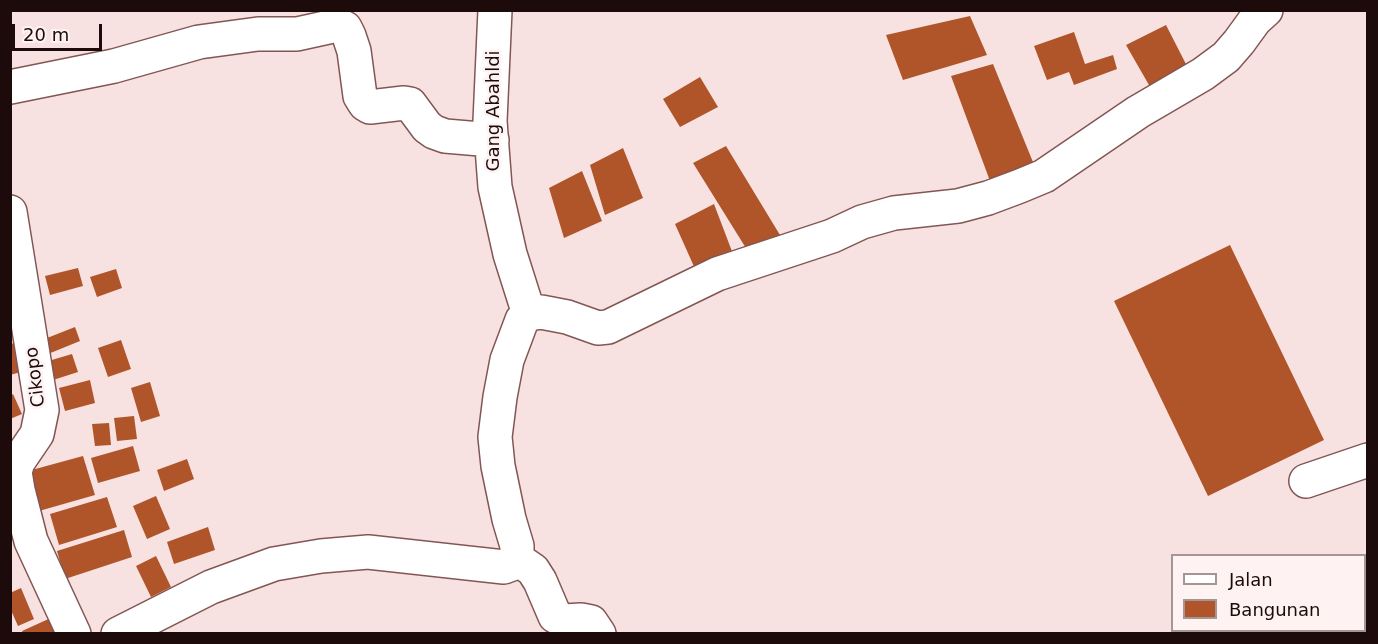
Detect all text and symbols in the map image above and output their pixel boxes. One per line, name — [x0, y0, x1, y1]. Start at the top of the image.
scale bar — [15, 12, 105, 50]
text: 20 m — [23, 24, 69, 45]
street label: Gang Abahldi — [483, 50, 505, 172]
street label: Cikopo — [22, 346, 50, 408]
legend — [1171, 554, 1366, 632]
text: Jalan — [1229, 569, 1273, 590]
text: Bangunan — [1229, 599, 1320, 620]

